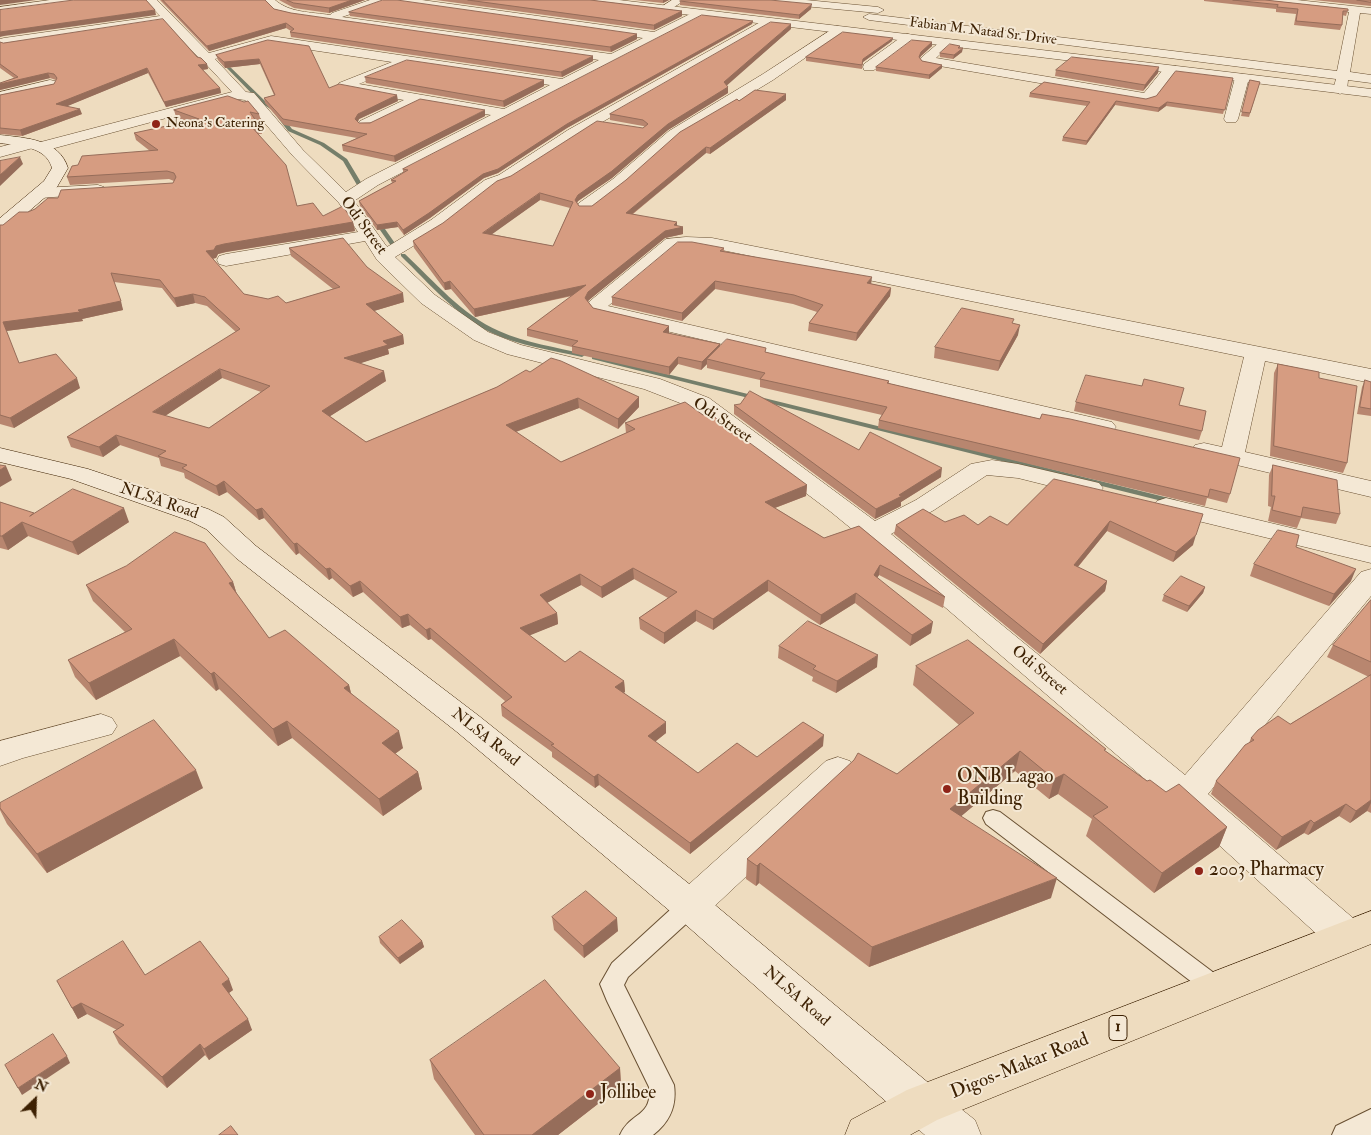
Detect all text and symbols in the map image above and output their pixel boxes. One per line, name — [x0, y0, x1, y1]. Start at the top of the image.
street label: Fabian M. Natad Sr. Drive — [908, 15, 1058, 49]
place label: Neona's Catering — [166, 116, 264, 132]
marker: Neona's Catering — [150, 118, 162, 130]
street label: Odi Street — [336, 193, 390, 259]
street label: Odi Street — [689, 394, 755, 448]
street label: NLSA Road — [117, 480, 201, 524]
street label: Odi Street — [1007, 642, 1071, 700]
street label: NLSA Road — [447, 705, 523, 771]
place label: ONB Lagao Building — [957, 767, 1054, 811]
marker: ONB Lagao Building — [941, 783, 953, 795]
place label: 2003 Pharmacy — [1209, 860, 1324, 882]
marker: 2003 Pharmacy — [1193, 865, 1205, 877]
street label: NLSA Road — [759, 963, 833, 1031]
road number: 1 — [1109, 1016, 1127, 1040]
street label: Digos-Makar Road — [947, 1029, 1093, 1105]
north arrow — [10, 1075, 60, 1125]
text: N — [32, 1076, 50, 1096]
place label: Jollibee — [600, 1083, 656, 1105]
marker: Jollibee — [584, 1088, 596, 1100]

